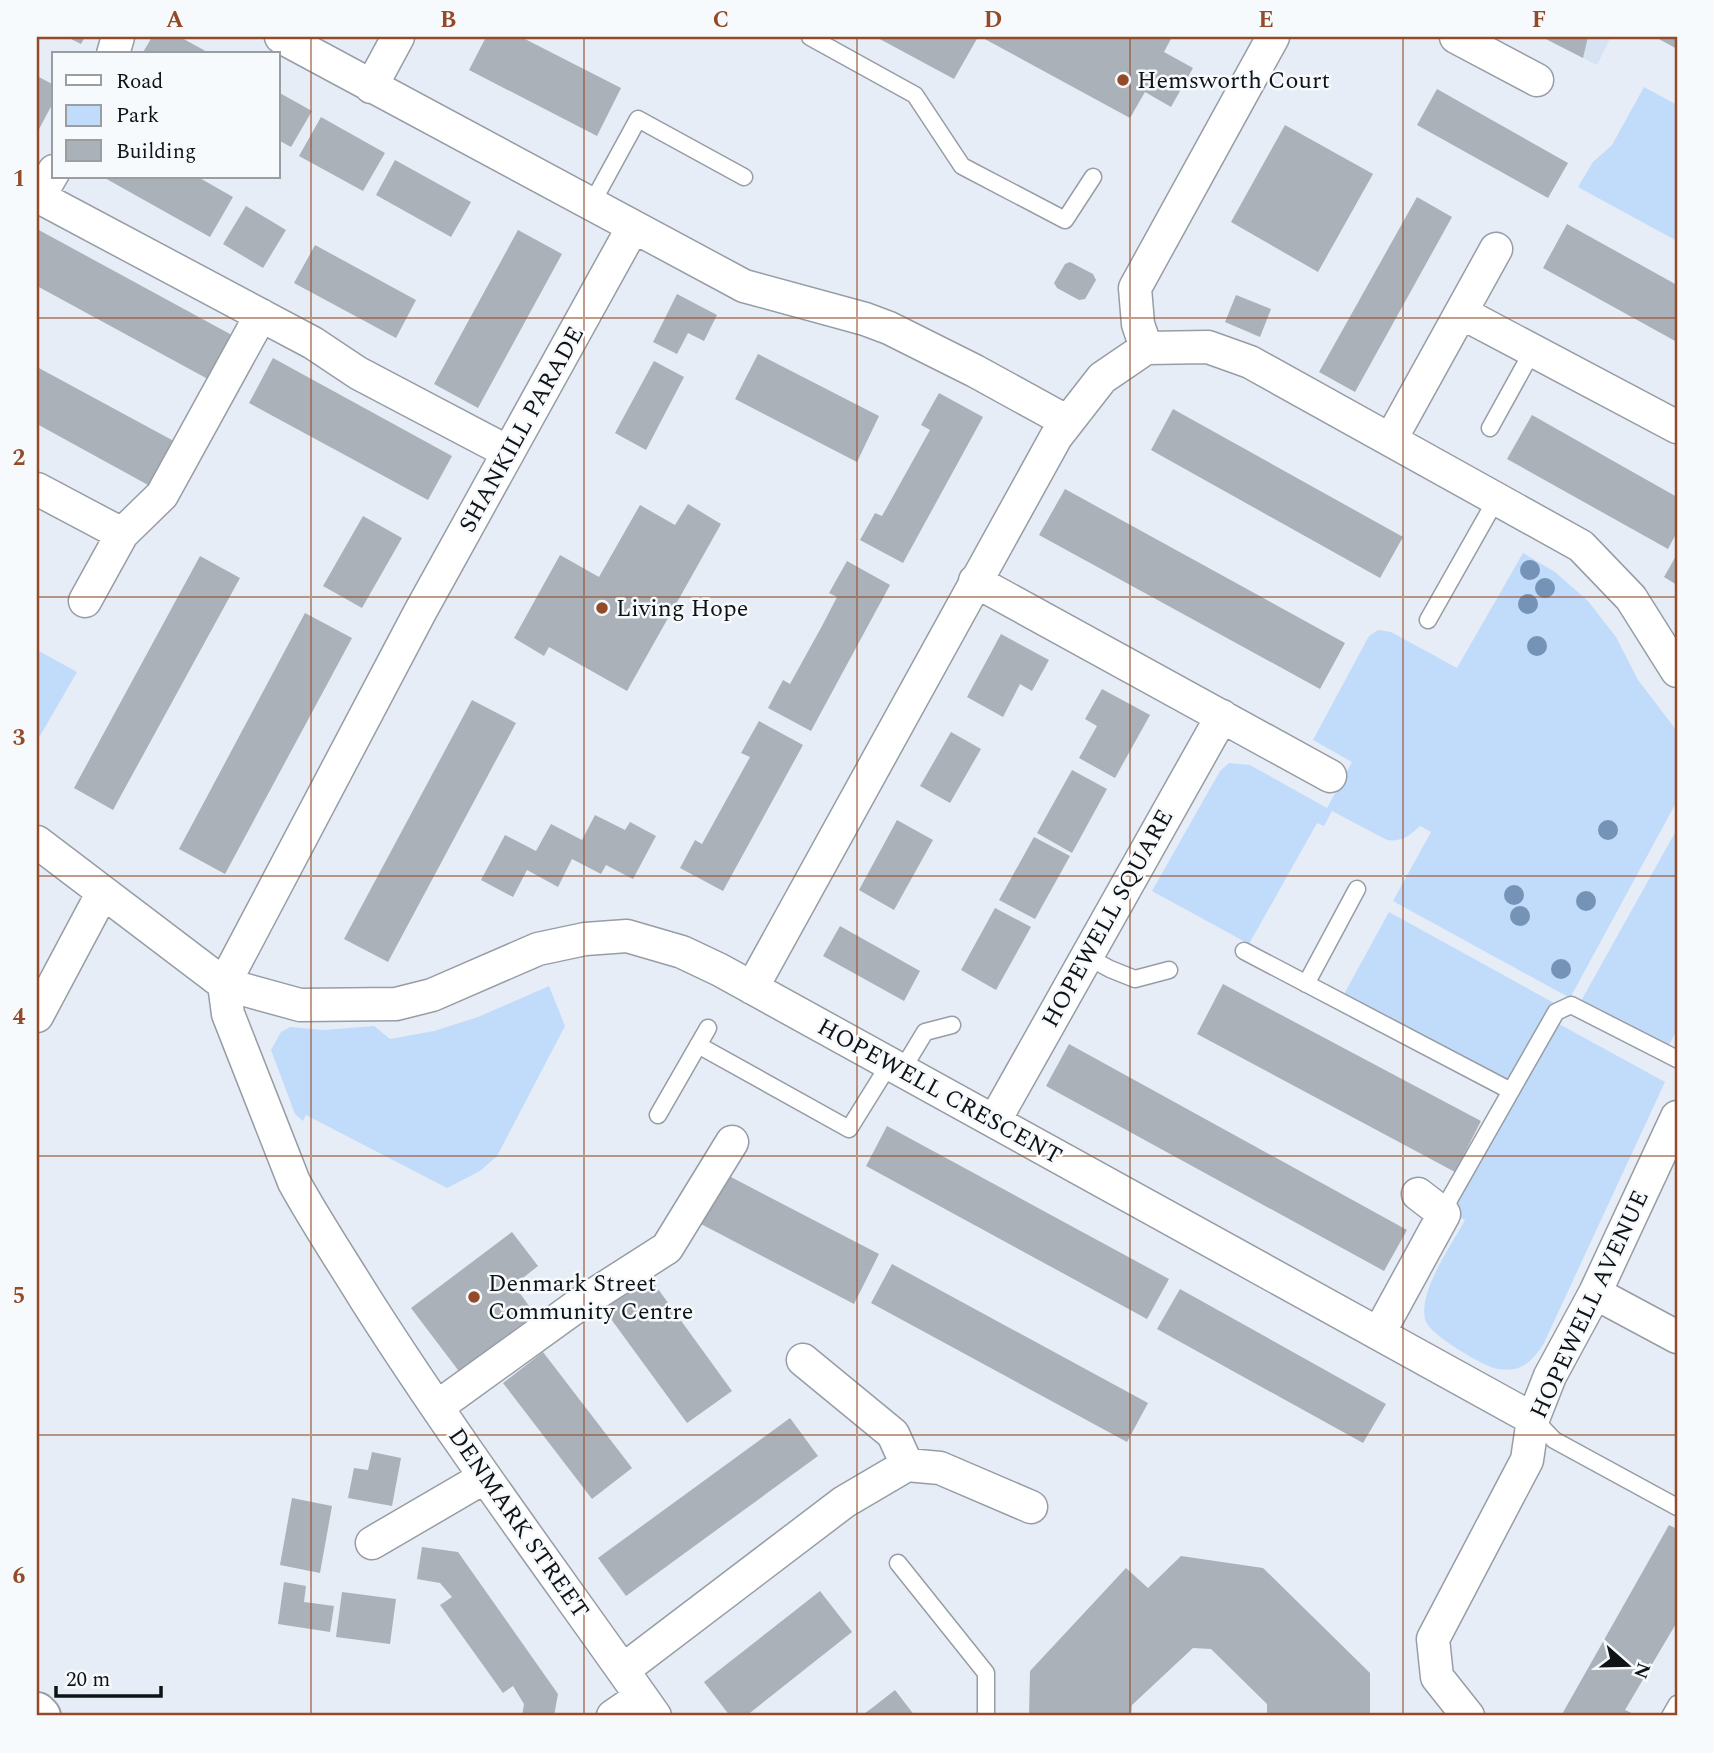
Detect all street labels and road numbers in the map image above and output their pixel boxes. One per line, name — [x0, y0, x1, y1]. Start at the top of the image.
street label: SHANKILL PARADE — [450, 320, 594, 539]
street label: HOPEWELL SQUARE — [1033, 803, 1183, 1034]
street label: HOPEWELL CRESCENT — [810, 1009, 1069, 1174]
street label: HOPEWELL AVENUE — [1521, 1184, 1659, 1425]
street label: DENMARK STREET — [439, 1421, 598, 1626]

